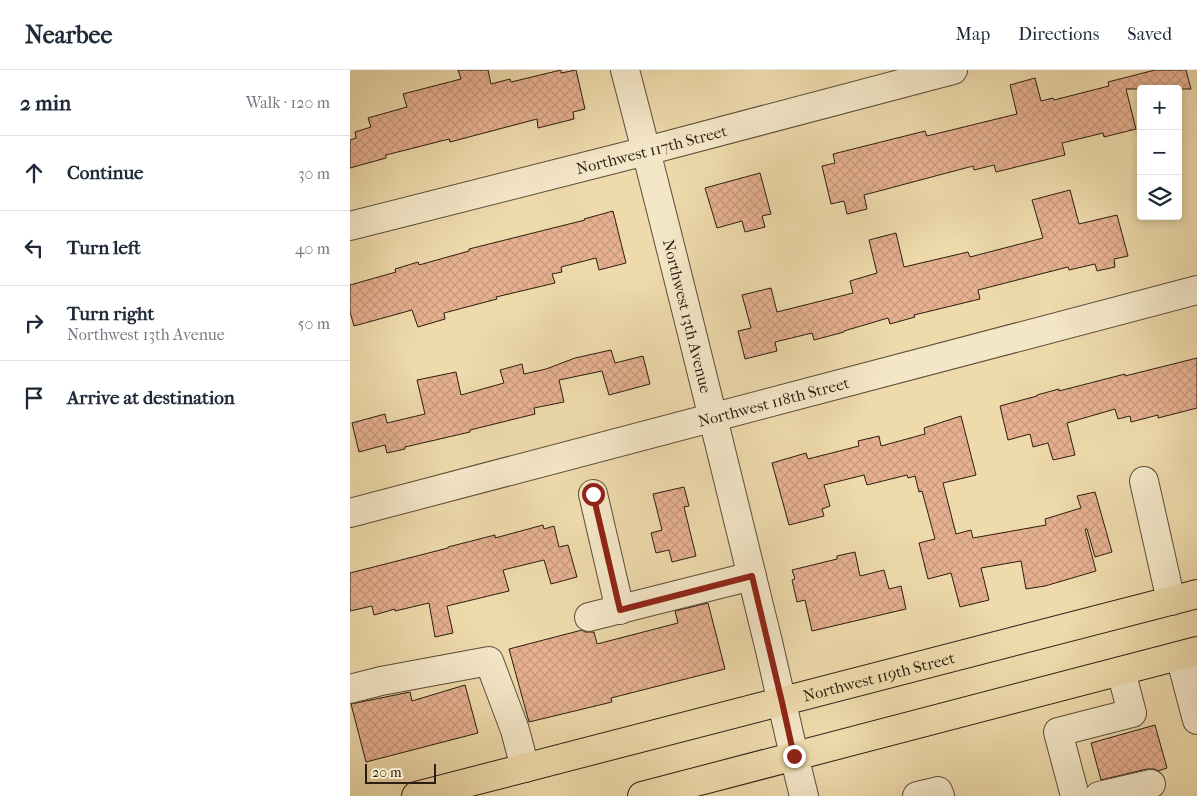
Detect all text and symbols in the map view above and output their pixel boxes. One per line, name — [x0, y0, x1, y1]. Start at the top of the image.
text: Nearbee — [25, 21, 112, 49]
text: Map — [956, 24, 990, 45]
text: Directions — [1018, 24, 1099, 45]
text: Saved — [1127, 24, 1172, 45]
map controls — [1137, 85, 1182, 220]
button: + — [1137, 85, 1182, 130]
text: 2 min — [20, 91, 71, 115]
text: Walk · 120 m — [246, 93, 330, 112]
street label: Northwest 117th Street — [574, 120, 729, 178]
button: − — [1137, 130, 1182, 175]
icon: ahead — [20, 159, 48, 187]
text: Continue — [67, 162, 143, 184]
text: 30 m — [298, 164, 330, 183]
button: layers — [1137, 175, 1182, 220]
icon: left — [20, 234, 48, 262]
text: Turn left — [67, 237, 141, 259]
street label: Northwest 13th Avenue — [659, 237, 716, 395]
text: 40 m — [295, 239, 330, 258]
text: Turn right — [67, 303, 154, 325]
icon: right — [20, 309, 48, 337]
text: 50 m — [298, 314, 330, 333]
text: Northwest 13th Avenue — [67, 325, 225, 344]
street label: Northwest 118th Street — [696, 372, 851, 430]
icon: arrive — [20, 384, 48, 412]
text: Arrive at destination — [67, 387, 235, 409]
route start — [582, 483, 605, 506]
street label: Northwest 119th Street — [801, 648, 957, 705]
route end — [783, 745, 806, 768]
scale bar — [365, 761, 436, 784]
text: 20 m — [372, 764, 402, 781]

